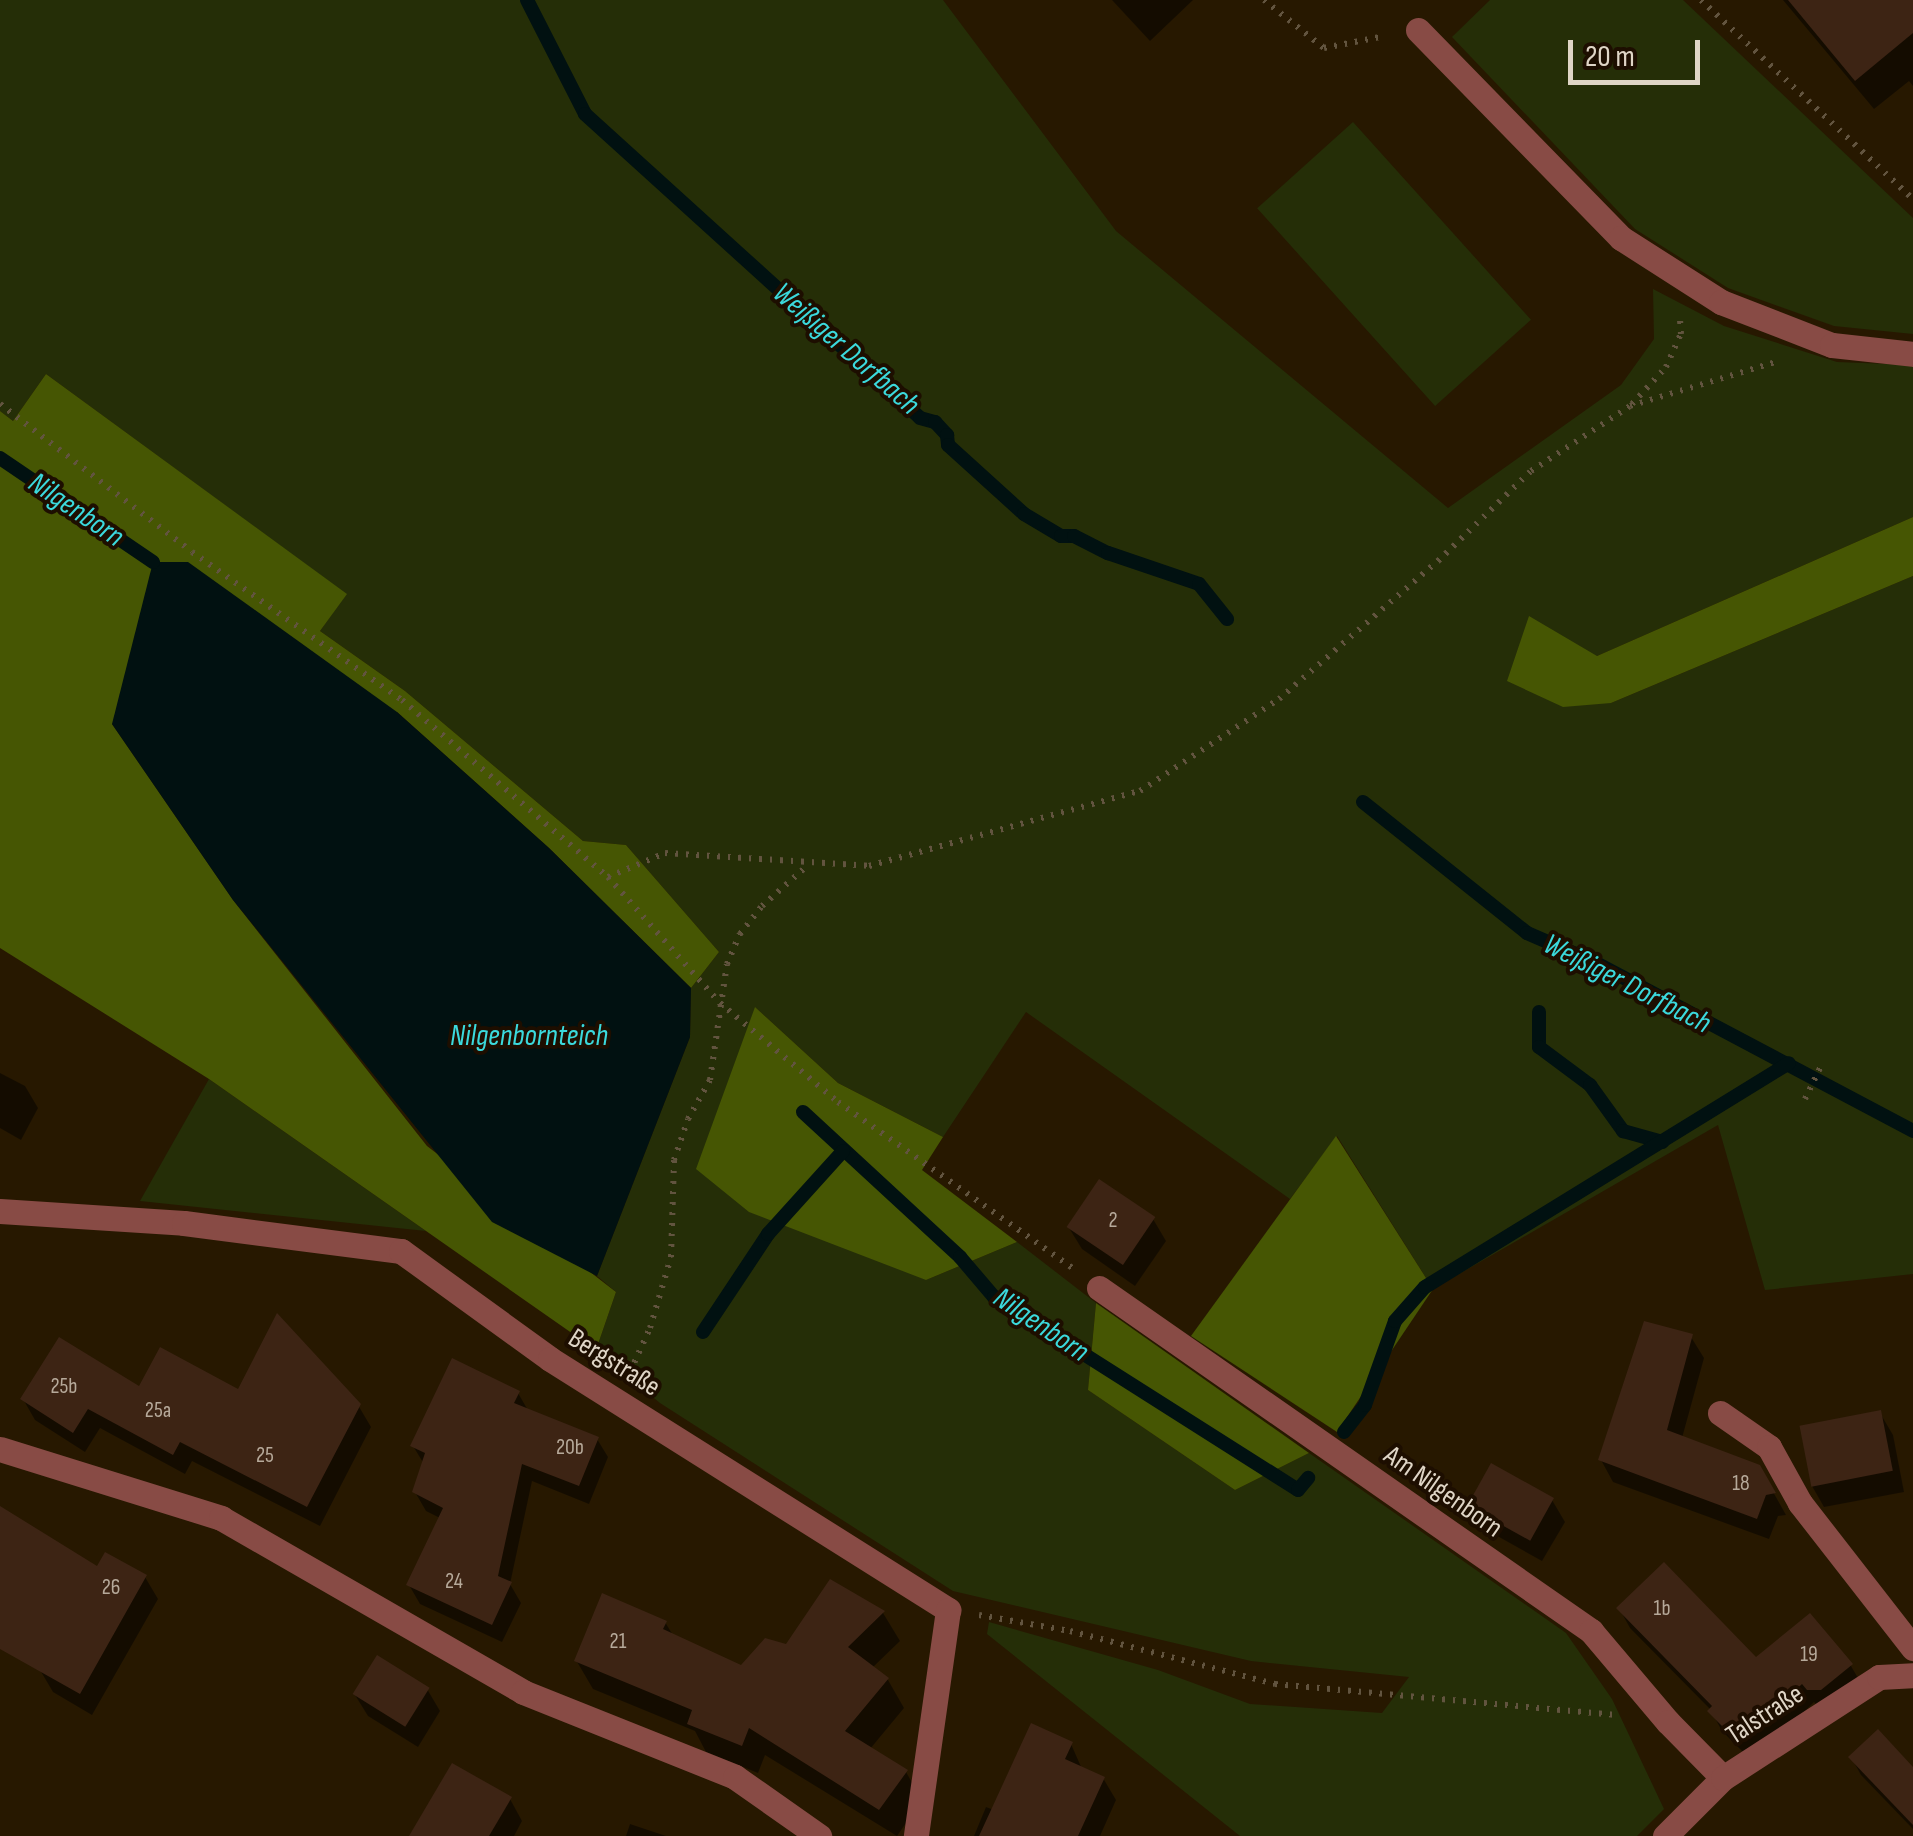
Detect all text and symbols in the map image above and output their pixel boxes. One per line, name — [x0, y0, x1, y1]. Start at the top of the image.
scale bar — [1573, 20, 1706, 82]
text: 20 m — [1585, 39, 1635, 75]
water label: Weißiger Dorfbach — [765, 275, 927, 423]
water label: Nilgenborn — [21, 465, 131, 555]
water label: Weißiger Dorfbach — [1537, 926, 1717, 1042]
water label: Nilgenbornteich — [450, 1018, 608, 1054]
house number: 2 — [1108, 1208, 1118, 1234]
water label: Nilgenborn — [986, 1280, 1096, 1370]
street label: Bergstraße — [562, 1322, 666, 1404]
house number: 25b — [50, 1374, 78, 1400]
house number: 25a — [145, 1398, 171, 1424]
house number: 20b — [556, 1435, 584, 1461]
street label: Am Nilgenborn — [1377, 1439, 1509, 1545]
house number: 25 — [256, 1443, 274, 1469]
house number: 18 — [1732, 1471, 1750, 1497]
house number: 24 — [445, 1569, 463, 1595]
house number: 26 — [102, 1575, 120, 1601]
house number: 1b — [1653, 1596, 1671, 1622]
house number: 21 — [610, 1629, 626, 1655]
house number: 19 — [1800, 1642, 1818, 1668]
street label: Talstraße — [1720, 1678, 1810, 1752]

